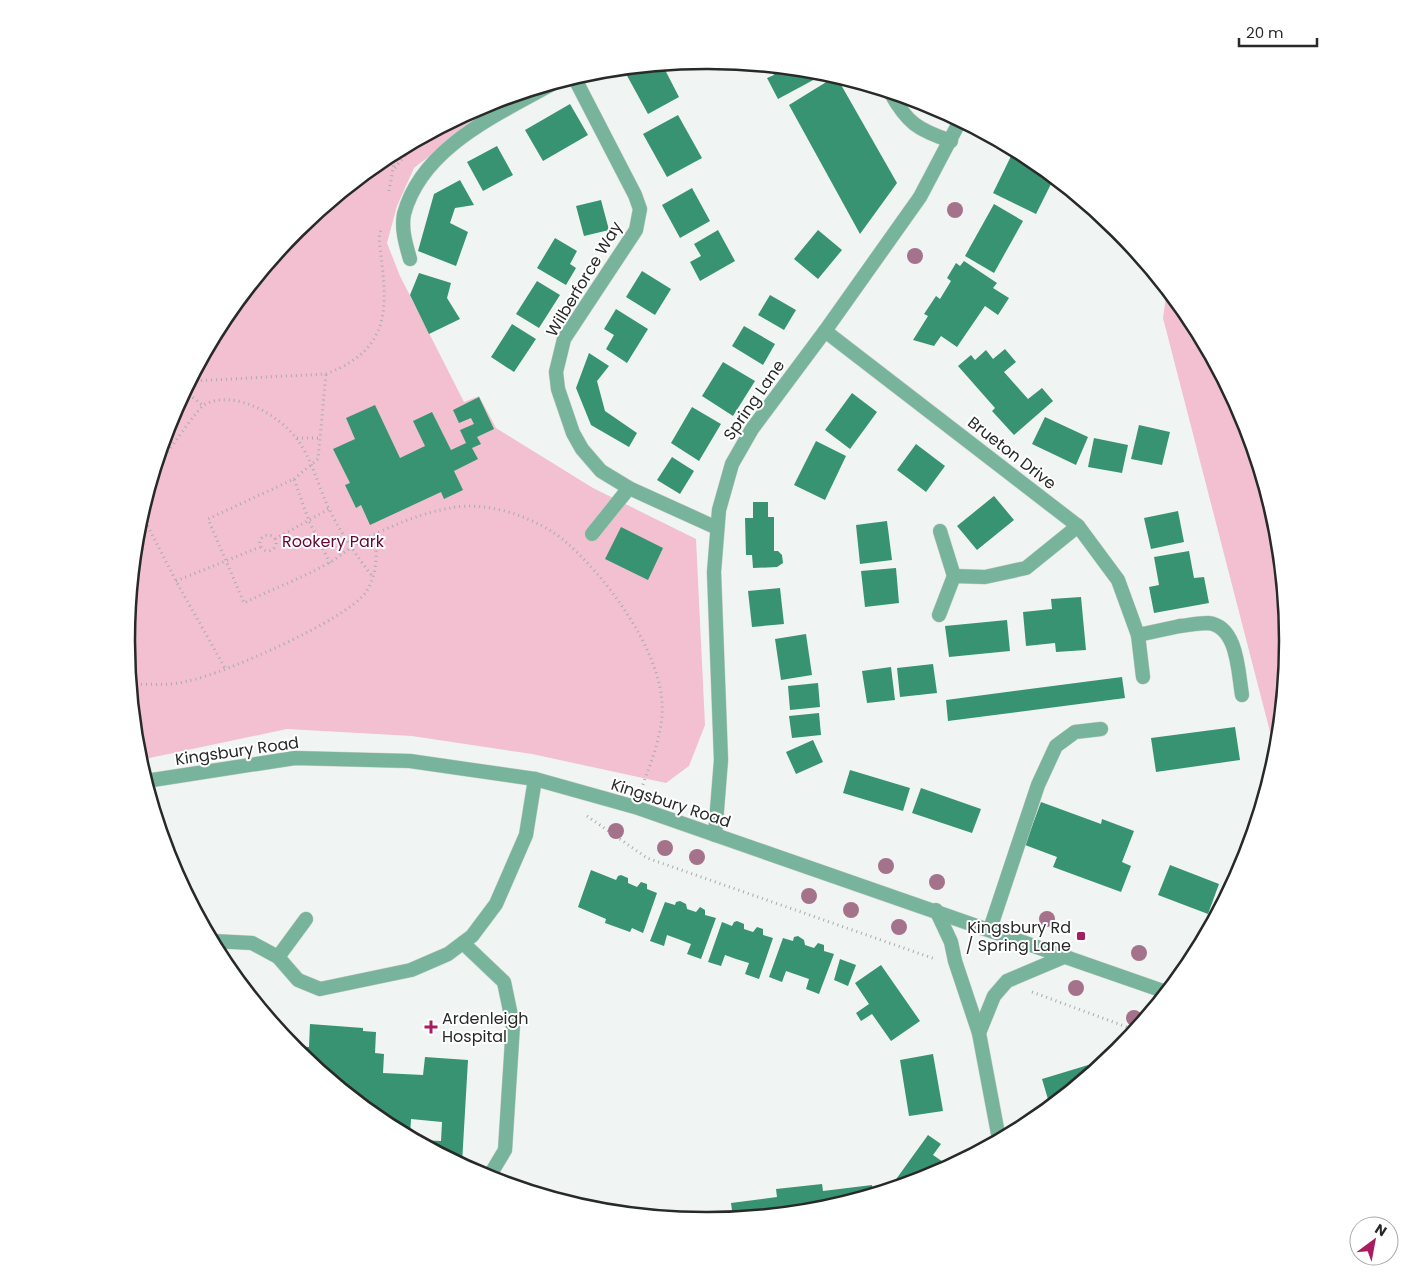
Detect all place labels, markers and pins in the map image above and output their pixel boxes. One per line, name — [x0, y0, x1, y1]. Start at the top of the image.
place label: Kingsbury Rd / Spring Lane — [966, 916, 1071, 957]
marker: Kingsbury Rd / Spring Lane — [1075, 930, 1087, 942]
place label: Ardenleigh Hospital — [442, 1007, 529, 1048]
marker: Ardenleigh Hospital — [424, 1020, 438, 1034]

